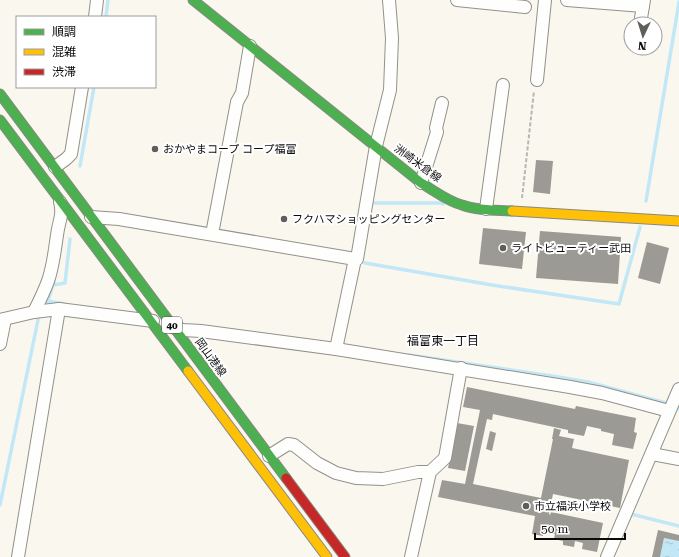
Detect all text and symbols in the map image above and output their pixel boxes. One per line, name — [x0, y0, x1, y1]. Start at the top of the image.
legend — [16, 16, 156, 88]
north arrow — [623, 16, 663, 56]
text: 順調 — [52, 25, 76, 39]
text: N — [637, 39, 647, 52]
text: 混雑 — [52, 45, 76, 59]
text: 渋滞 — [52, 65, 76, 79]
street label: 洲崎米倉線 — [392, 142, 444, 185]
place label: おかやまコープ コープ福富 — [163, 143, 296, 156]
marker: おかやまコープ コープ福富 — [150, 144, 160, 154]
place label: フクハマショッピングセンター — [292, 213, 445, 226]
marker: フクハマショッピングセンター — [279, 214, 289, 224]
place label: ライトビューティー武田 — [511, 242, 631, 255]
marker: ライトビューティー武田 — [498, 243, 508, 253]
road number: 40 — [162, 317, 182, 333]
district label: 福富東一丁目 — [407, 334, 479, 348]
street label: 岡山港線 — [192, 336, 229, 379]
place label: 市立福浜小学校 — [534, 500, 611, 513]
marker: 市立福浜小学校 — [521, 501, 531, 511]
scale bar — [535, 515, 625, 541]
text: 50 m — [541, 522, 568, 536]

